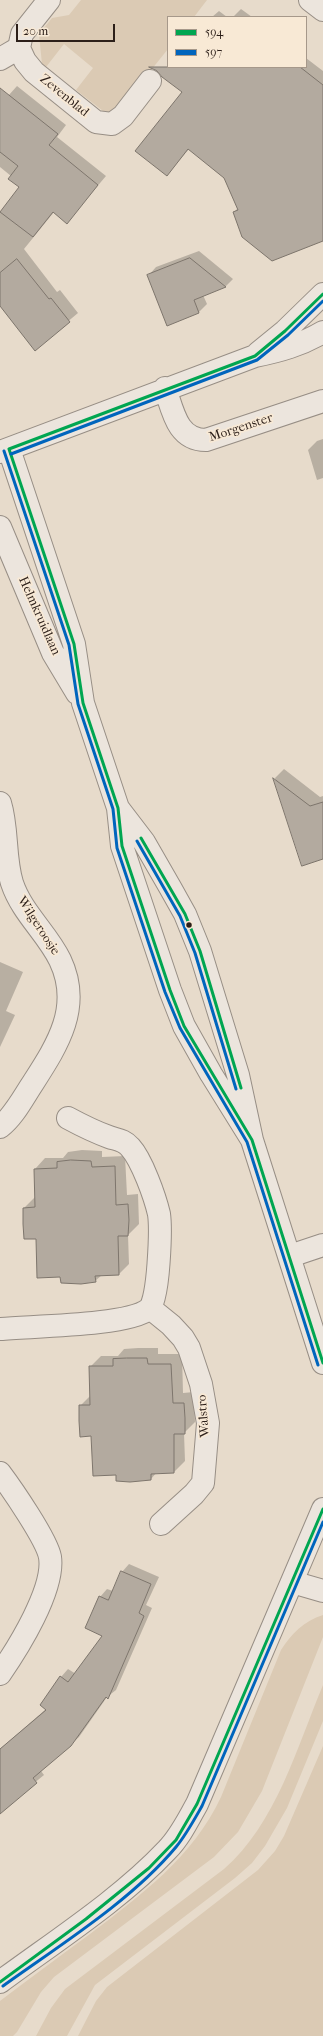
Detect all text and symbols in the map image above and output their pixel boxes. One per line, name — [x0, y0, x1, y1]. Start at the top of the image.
scale bar — [18, 16, 117, 42]
legend — [167, 16, 307, 68]
text: 20 m — [23, 24, 48, 38]
text: 594 — [205, 25, 223, 39]
text: 597 — [205, 45, 222, 59]
street label: Zevenblad — [36, 71, 92, 121]
street label: Morgenster — [207, 410, 275, 446]
street label: Helmkruidlaan — [15, 574, 63, 658]
street label: Wilgeroosje — [13, 894, 63, 958]
unlabelled marker — [184, 920, 194, 930]
street label: Walstro — [194, 1394, 214, 1438]

